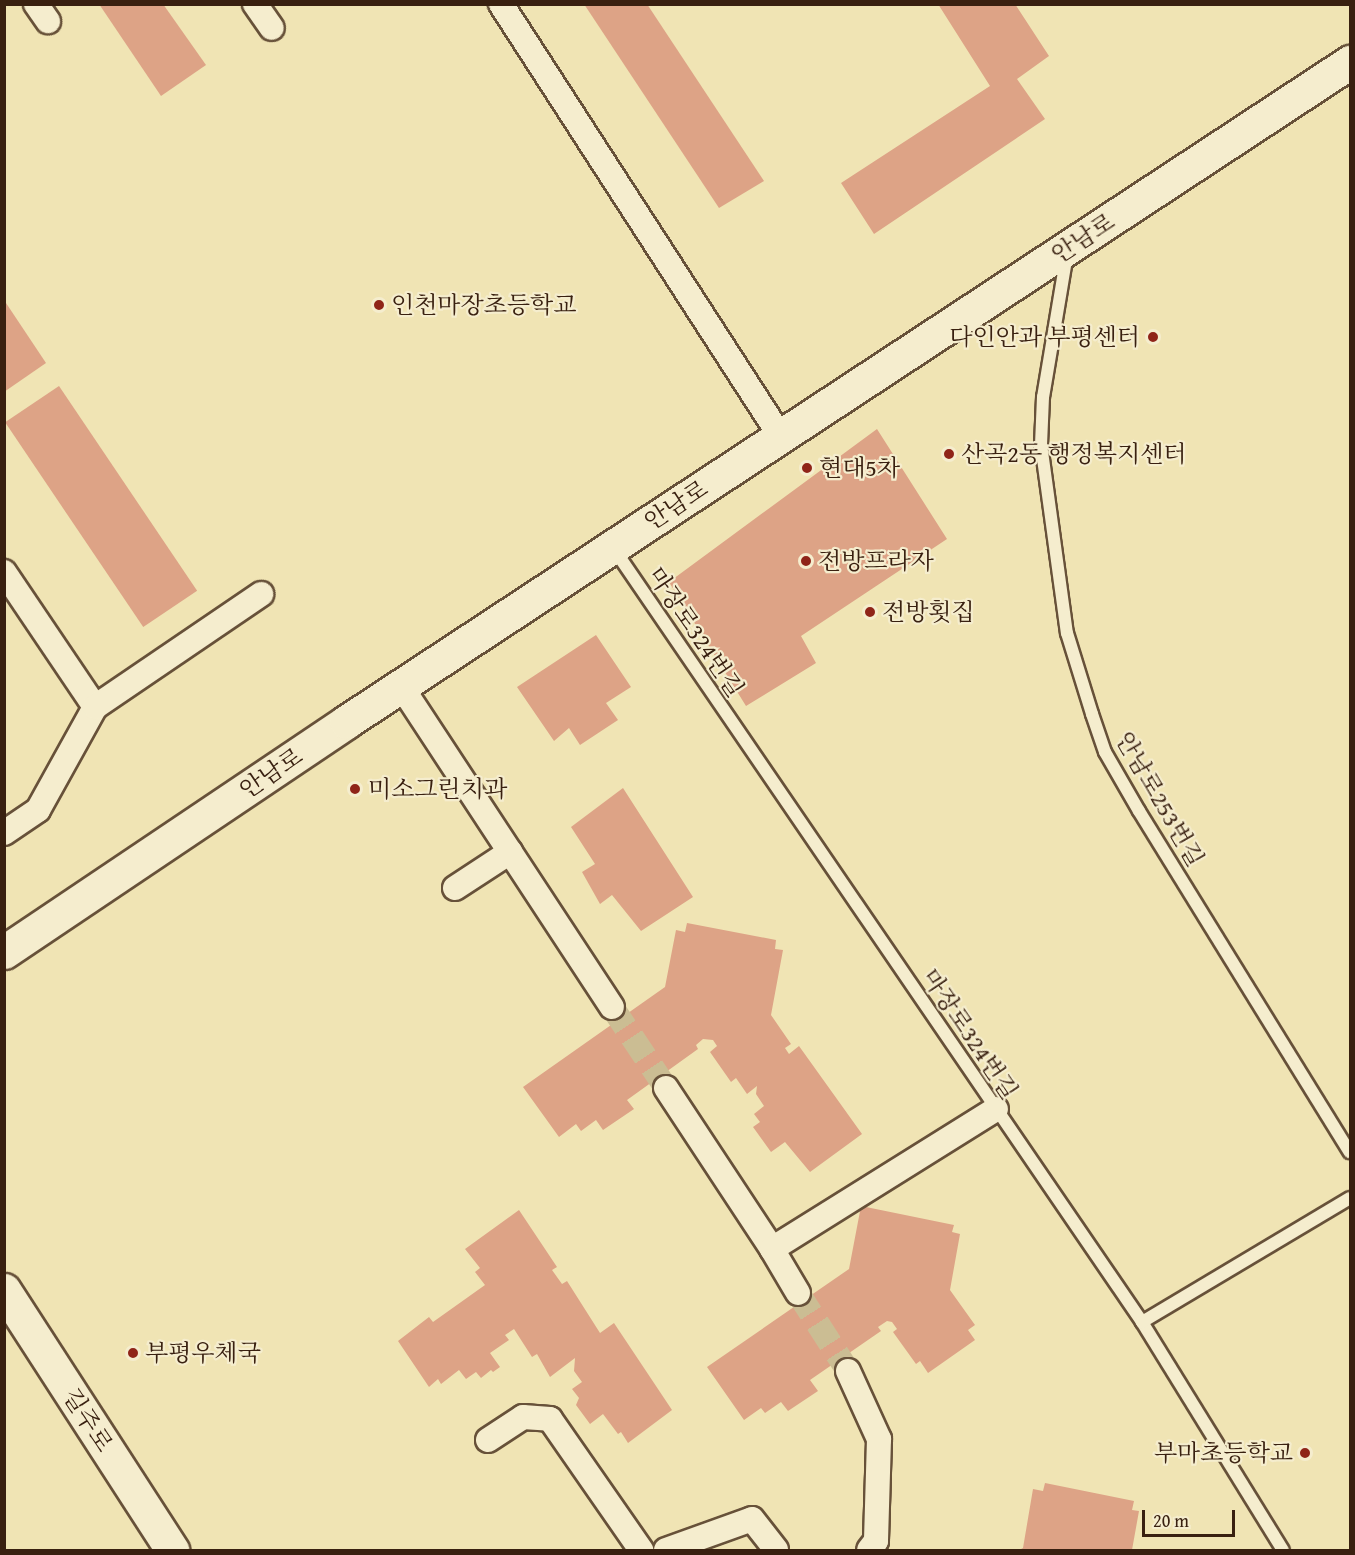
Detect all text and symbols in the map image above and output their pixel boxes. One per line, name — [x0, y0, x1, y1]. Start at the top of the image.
street label: 안남로 — [1046, 207, 1120, 269]
place label: 인천마장초등학교 — [391, 291, 576, 319]
marker: 인천마장초등학교 — [372, 298, 386, 312]
place label: 다인안과 부평센터 — [949, 323, 1140, 351]
marker: 다인안과 부평센터 — [1144, 328, 1162, 346]
place label: 산곡2동 행정복지센터 — [961, 440, 1186, 468]
marker: 산곡2동 행정복지센터 — [942, 447, 956, 461]
place label: 현대5차 — [819, 454, 900, 482]
marker: 현대5차 — [800, 461, 814, 475]
street label: 안남로 — [639, 474, 713, 536]
place label: 전방프라자 — [818, 547, 934, 575]
marker: 전방프라자 — [799, 554, 813, 568]
street label: 마장로324번길 — [642, 562, 750, 702]
place label: 전방횟집 — [882, 598, 975, 626]
marker: 전방횟집 — [863, 605, 877, 619]
street label: 안남로253번길 — [1110, 727, 1210, 871]
street label: 안남로 — [234, 742, 308, 804]
place label: 미소그린치과 — [368, 775, 507, 803]
marker: 미소그린치과 — [346, 780, 364, 798]
street label: 마장로324번길 — [916, 964, 1024, 1104]
place label: 부평우체국 — [145, 1339, 261, 1367]
marker: 부평우체국 — [126, 1346, 140, 1360]
street label: 길주로 — [57, 1383, 119, 1457]
place label: 부마초등학교 — [1154, 1439, 1293, 1467]
marker: 부마초등학교 — [1298, 1446, 1312, 1460]
scale bar — [1145, 1498, 1238, 1536]
text: 20 m — [1153, 1507, 1189, 1534]

